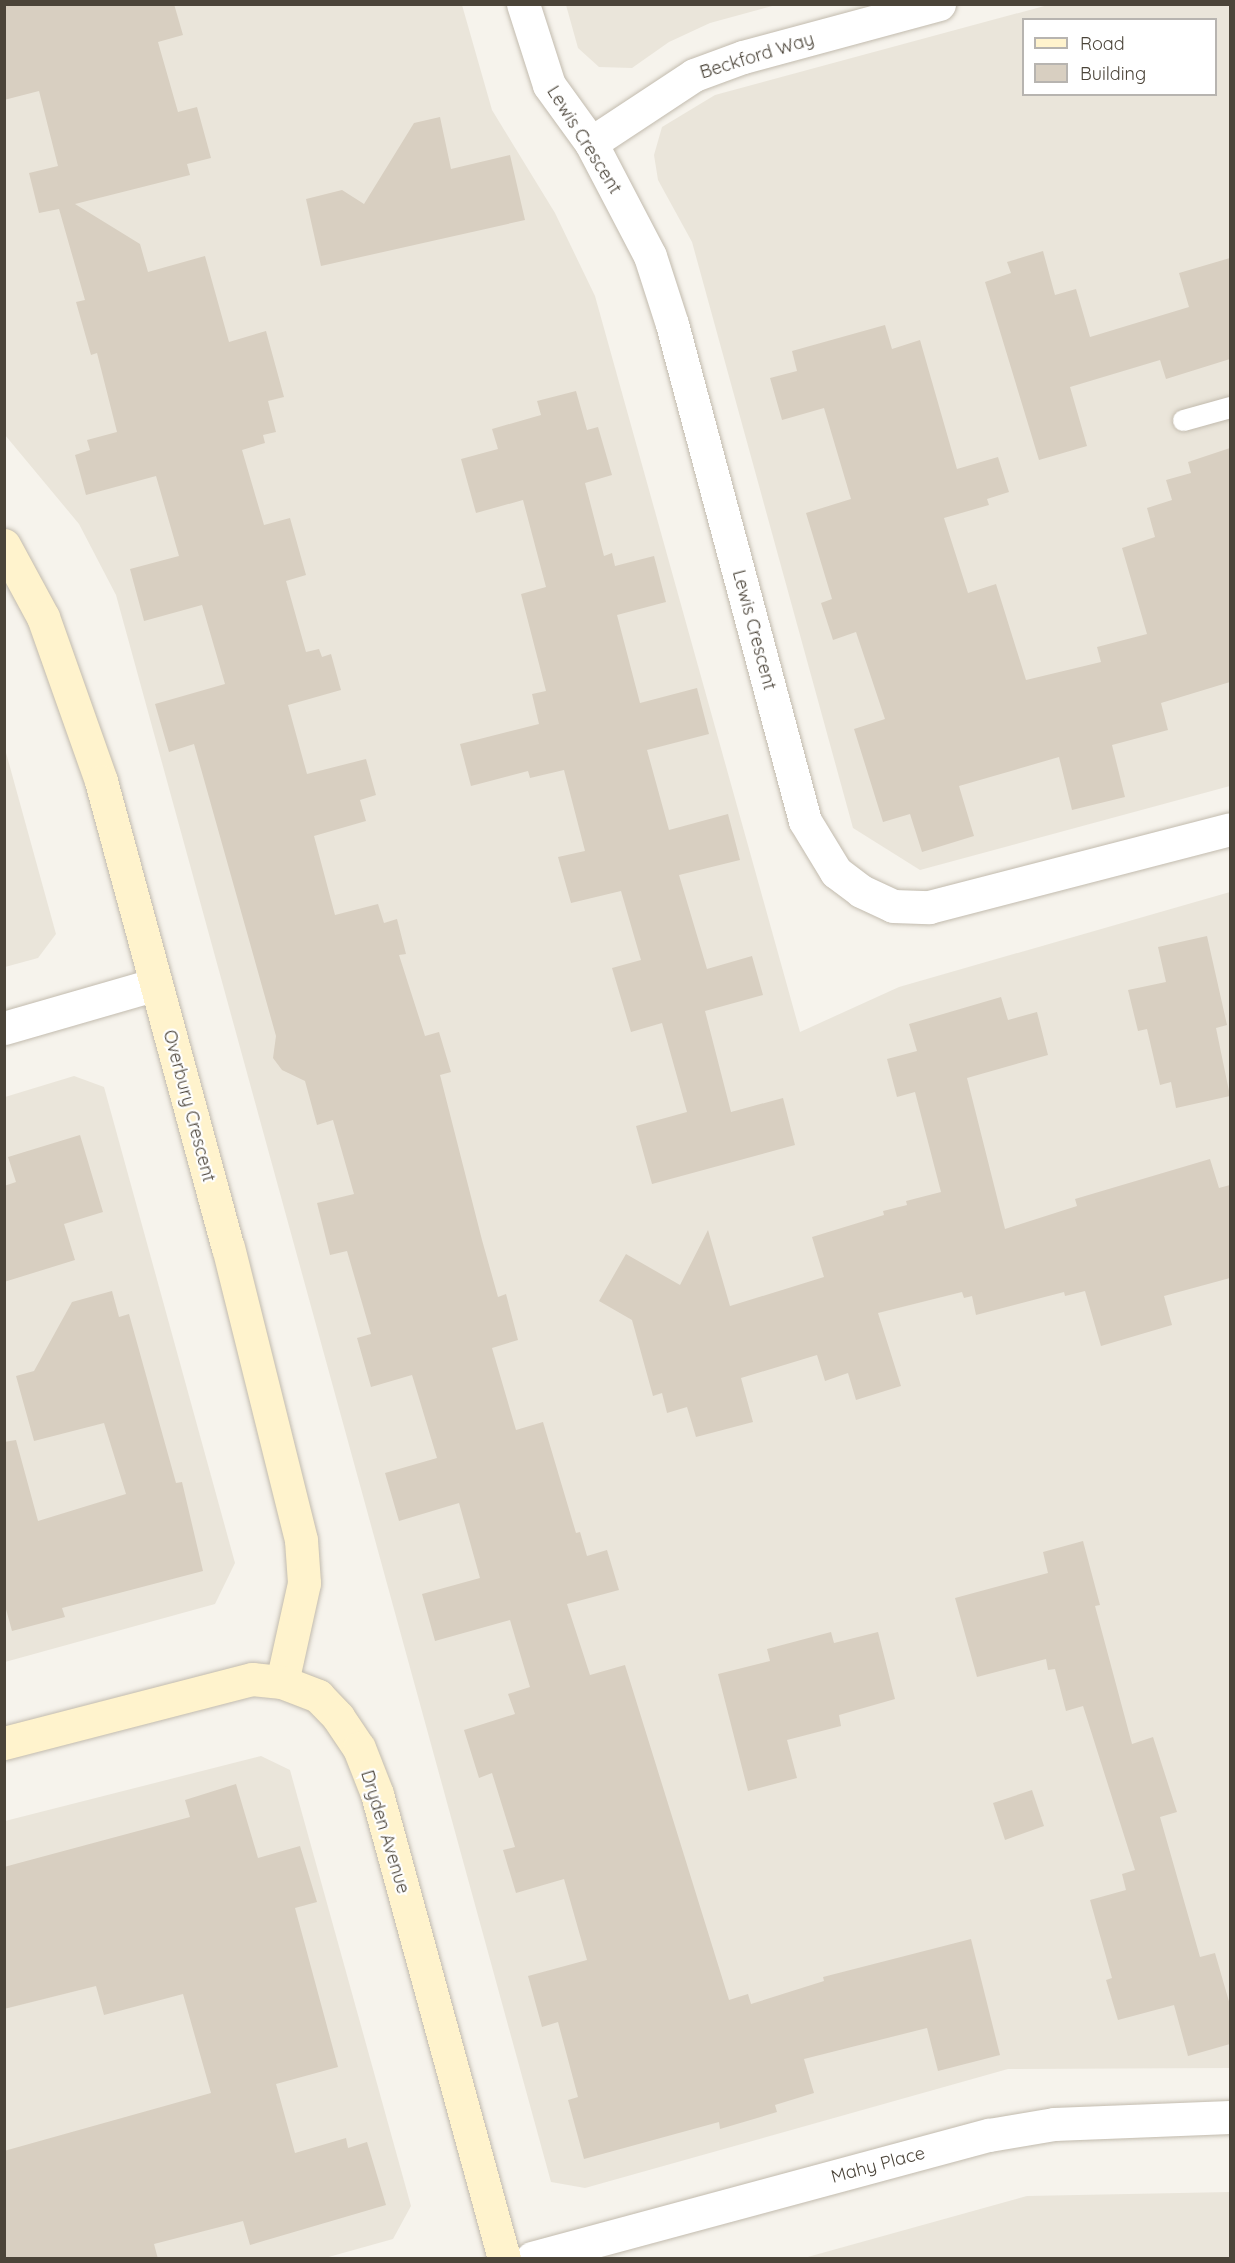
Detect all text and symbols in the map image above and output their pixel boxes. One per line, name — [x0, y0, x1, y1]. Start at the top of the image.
legend — [1022, 18, 1217, 96]
street label: Beckford Way — [697, 28, 817, 84]
text: Road — [1080, 32, 1125, 55]
text: Building — [1080, 62, 1146, 85]
street label: Lewis Crescent — [542, 82, 626, 198]
street label: Lewis Crescent — [728, 568, 780, 692]
street label: Overbury Crescent — [158, 1028, 220, 1184]
street label: Dryden Avenue — [356, 1768, 414, 1896]
street label: Mahy Place — [829, 2142, 927, 2188]

